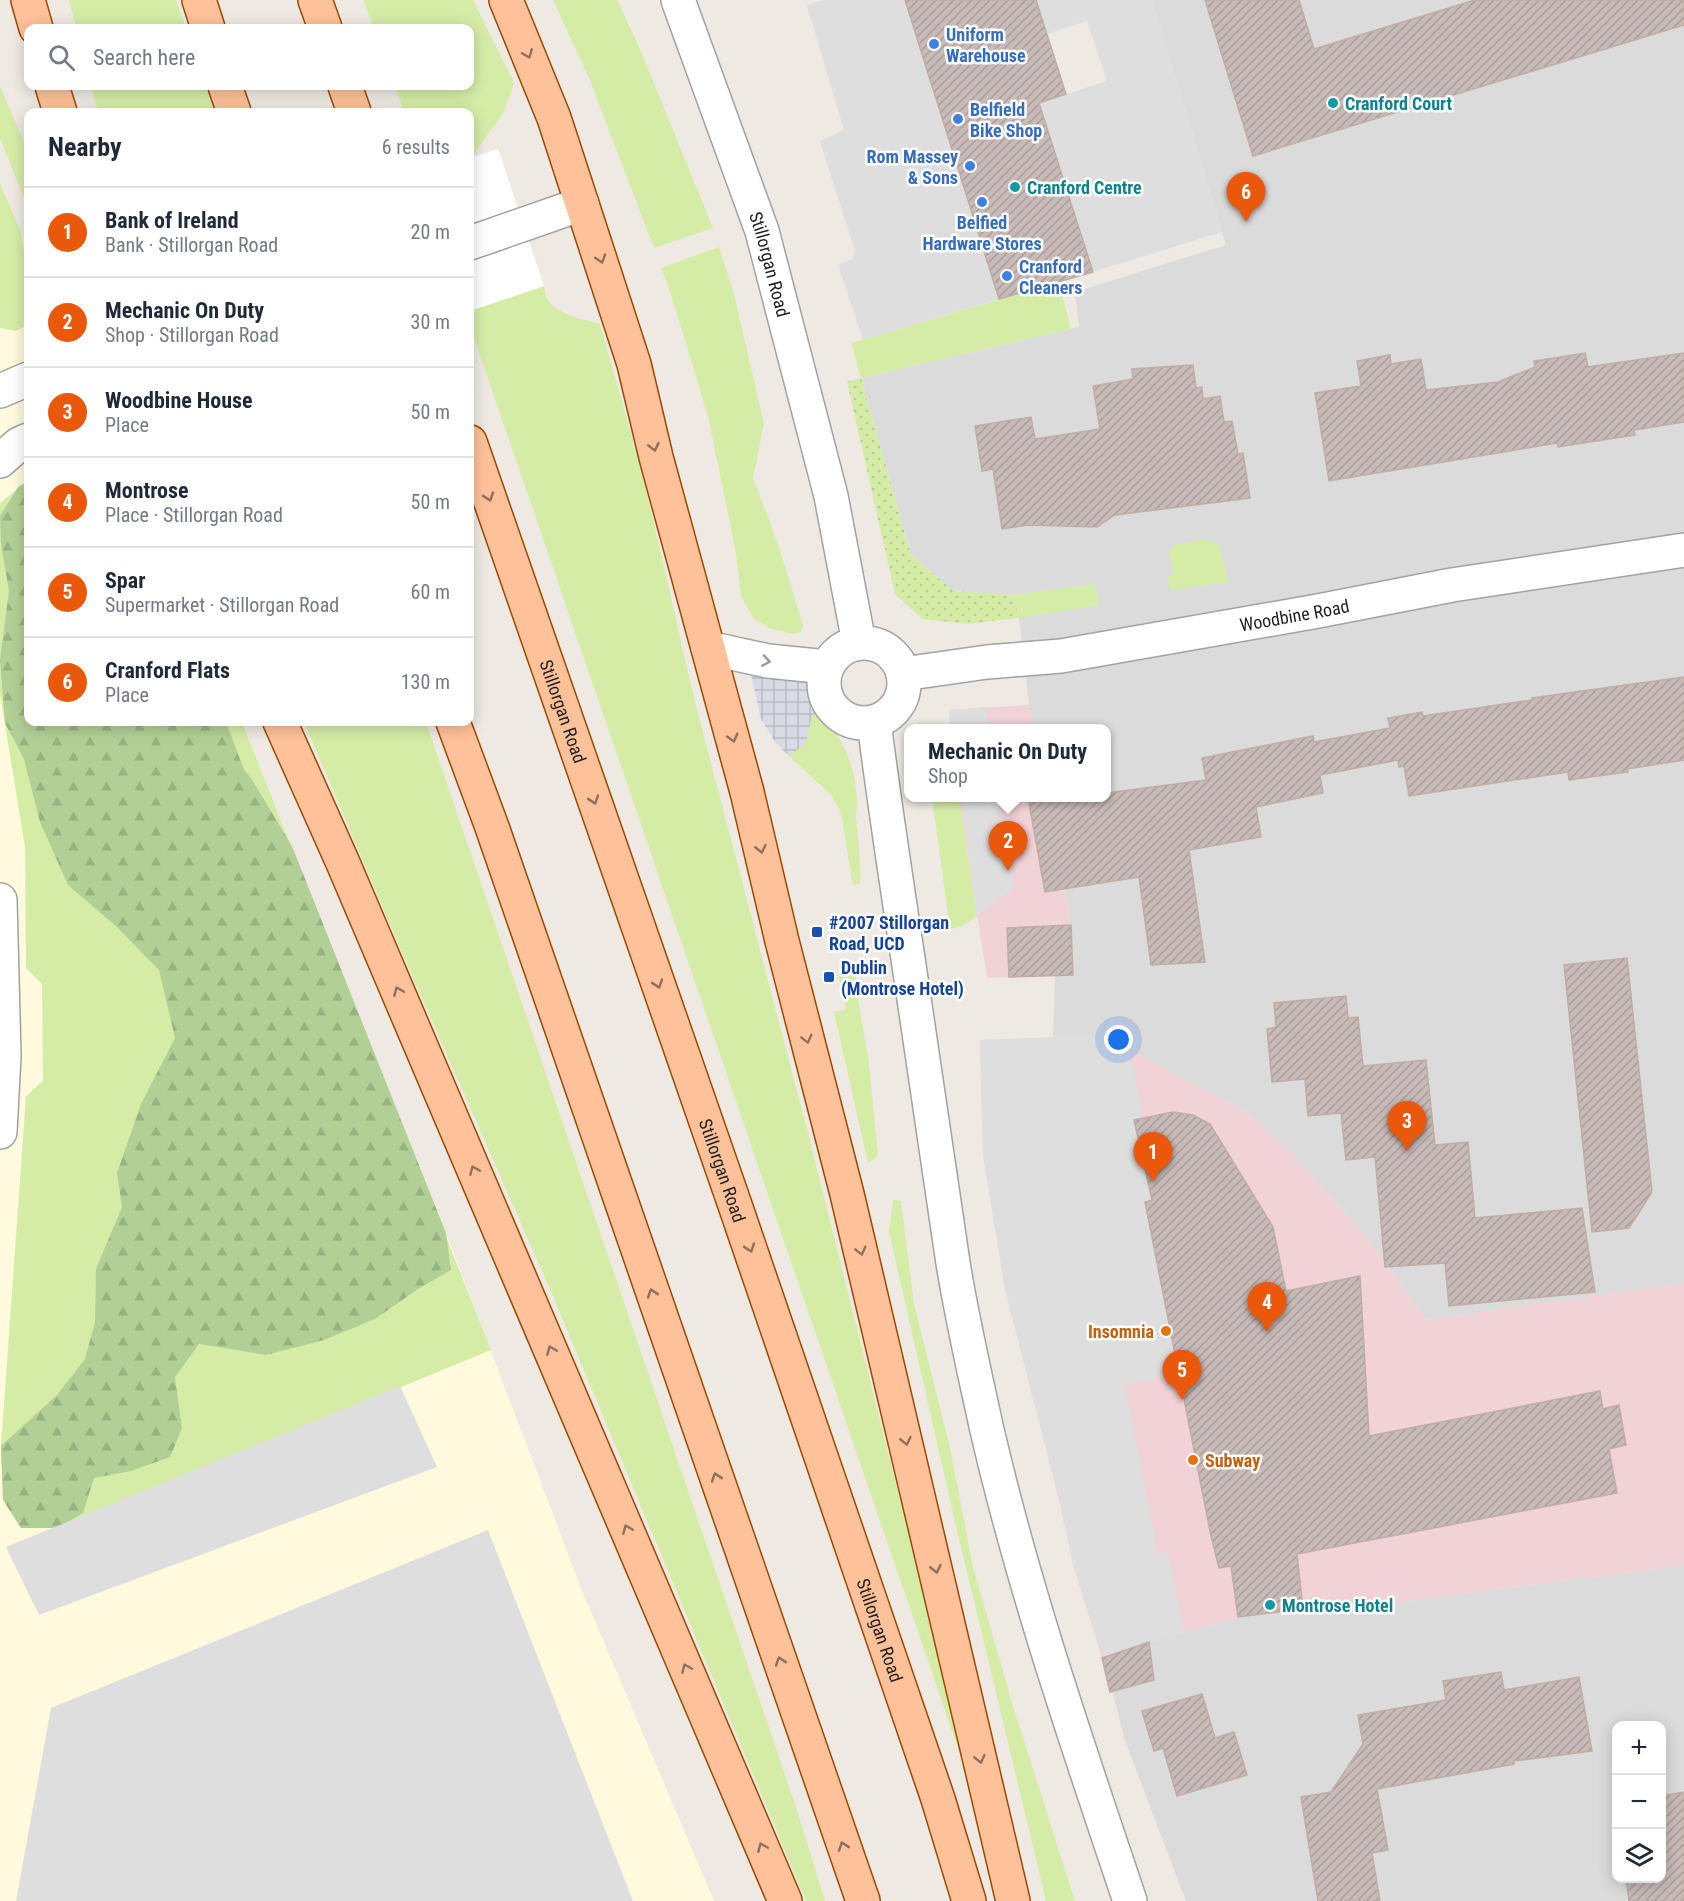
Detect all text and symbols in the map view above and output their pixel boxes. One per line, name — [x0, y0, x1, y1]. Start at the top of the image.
search box — [24, 24, 474, 90]
place label: Uniform Warehouse — [946, 24, 1026, 66]
marker: Uniform Warehouse — [927, 37, 941, 51]
icon: search — [45, 41, 78, 74]
text: Search here — [93, 45, 195, 70]
one-way arrow — [520, 48, 533, 59]
place label: Cranford Court — [1345, 93, 1452, 114]
marker: Cranford Court — [1326, 96, 1340, 110]
place label: Belfield Bike Shop — [970, 99, 1042, 141]
marker: Belfield Bike Shop — [951, 112, 965, 126]
text: Nearby — [48, 132, 122, 162]
text: 6 results — [382, 135, 450, 159]
place label: Rom Massey & Sons — [867, 146, 958, 188]
marker: Rom Massey & Sons — [963, 159, 977, 173]
pin: 6 — [1226, 172, 1266, 222]
place label: Cranford Centre — [1027, 177, 1142, 198]
marker: Cranford Centre — [1008, 180, 1022, 194]
marker: Belfied Hardware Stores — [975, 195, 989, 209]
text: Bank of Ireland — [105, 208, 239, 233]
street label: Stillorgan Road — [745, 209, 794, 319]
place label: Belfied Hardware Stores — [922, 212, 1042, 254]
text: 1 — [62, 220, 73, 244]
text: 20 m — [411, 220, 450, 244]
text: Bank · Stillorgan Road — [105, 233, 278, 257]
one-way arrow — [594, 253, 606, 264]
place label: Cranford Cleaners — [1019, 256, 1083, 298]
marker: Cranford Cleaners — [1000, 269, 1014, 283]
text: Mechanic On Duty — [105, 298, 264, 323]
text: 2 — [62, 310, 73, 334]
text: 30 m — [411, 310, 450, 334]
text: Shop · Stillorgan Road — [105, 323, 279, 347]
text: Woodbine House — [105, 388, 253, 413]
text: 3 — [62, 400, 73, 424]
text: 50 m — [411, 400, 450, 424]
text: Place — [105, 413, 149, 437]
one-way arrow — [647, 442, 660, 452]
text: Montrose — [105, 478, 189, 503]
text: 4 — [62, 490, 73, 514]
text: 50 m — [411, 490, 450, 514]
one-way arrow — [481, 491, 494, 502]
text: Place · Stillorgan Road — [105, 503, 283, 527]
text: Spar — [105, 568, 145, 593]
text: 5 — [62, 580, 73, 604]
text: 60 m — [411, 580, 450, 604]
text: Supermarket · Stillorgan Road — [105, 593, 339, 617]
street label: Woodbine Road — [1238, 595, 1351, 635]
one-way arrow — [761, 654, 770, 666]
street label: Stillorgan Road — [536, 657, 591, 766]
text: Cranford Flats — [105, 658, 230, 683]
text: 6 — [62, 670, 73, 694]
text: 130 m — [401, 670, 450, 694]
text: Place — [105, 683, 149, 707]
popup — [904, 724, 1111, 802]
one-way arrow — [725, 732, 738, 742]
text: Mechanic On Duty — [928, 739, 1087, 764]
text: Shop — [928, 764, 968, 788]
one-way arrow — [587, 794, 600, 805]
pin: 2 — [988, 822, 1028, 871]
one-way arrow — [753, 844, 766, 854]
place label: #2007 Stillorgan Road, UCD — [829, 912, 949, 954]
marker: #2007 Stillorgan Road, UCD — [810, 925, 824, 939]
place label: Dublin (Montrose Hotel) — [841, 957, 964, 1000]
marker: Dublin (Montrose Hotel) — [822, 970, 836, 984]
one-way arrow — [651, 978, 664, 989]
one-way arrow — [393, 986, 405, 997]
your location — [1104, 1025, 1133, 1054]
one-way arrow — [800, 1034, 813, 1044]
pin: 3 — [1388, 1102, 1426, 1151]
street label: Stillorgan Road — [695, 1116, 751, 1225]
pin: 1 — [1134, 1132, 1172, 1182]
one-way arrow — [469, 1166, 481, 1177]
one-way arrow — [742, 1242, 755, 1253]
one-way arrow — [854, 1246, 867, 1256]
pin: 4 — [1248, 1282, 1286, 1332]
one-way arrow — [647, 1288, 660, 1299]
place label: Insomnia — [1088, 1321, 1154, 1342]
marker: Insomnia — [1159, 1324, 1173, 1338]
one-way arrow — [546, 1345, 558, 1356]
pin: 5 — [1162, 1350, 1202, 1400]
one-way arrow — [899, 1436, 912, 1446]
place label: Subway — [1205, 1450, 1260, 1471]
marker: Subway — [1186, 1453, 1200, 1467]
one-way arrow — [710, 1472, 723, 1483]
one-way arrow — [622, 1524, 634, 1535]
one-way arrow — [929, 1564, 942, 1574]
street label: Stillorgan Road — [853, 1576, 908, 1685]
place label: Montrose Hotel — [1282, 1595, 1393, 1616]
marker: Montrose Hotel — [1263, 1598, 1277, 1612]
one-way arrow — [774, 1657, 787, 1667]
one-way arrow — [681, 1663, 693, 1674]
map controls — [1612, 1721, 1666, 1883]
button: + — [1612, 1721, 1666, 1775]
one-way arrow — [973, 1754, 986, 1764]
button: − — [1612, 1775, 1666, 1829]
button: layers — [1612, 1829, 1666, 1883]
one-way arrow — [838, 1841, 851, 1852]
one-way arrow — [758, 1842, 770, 1853]

